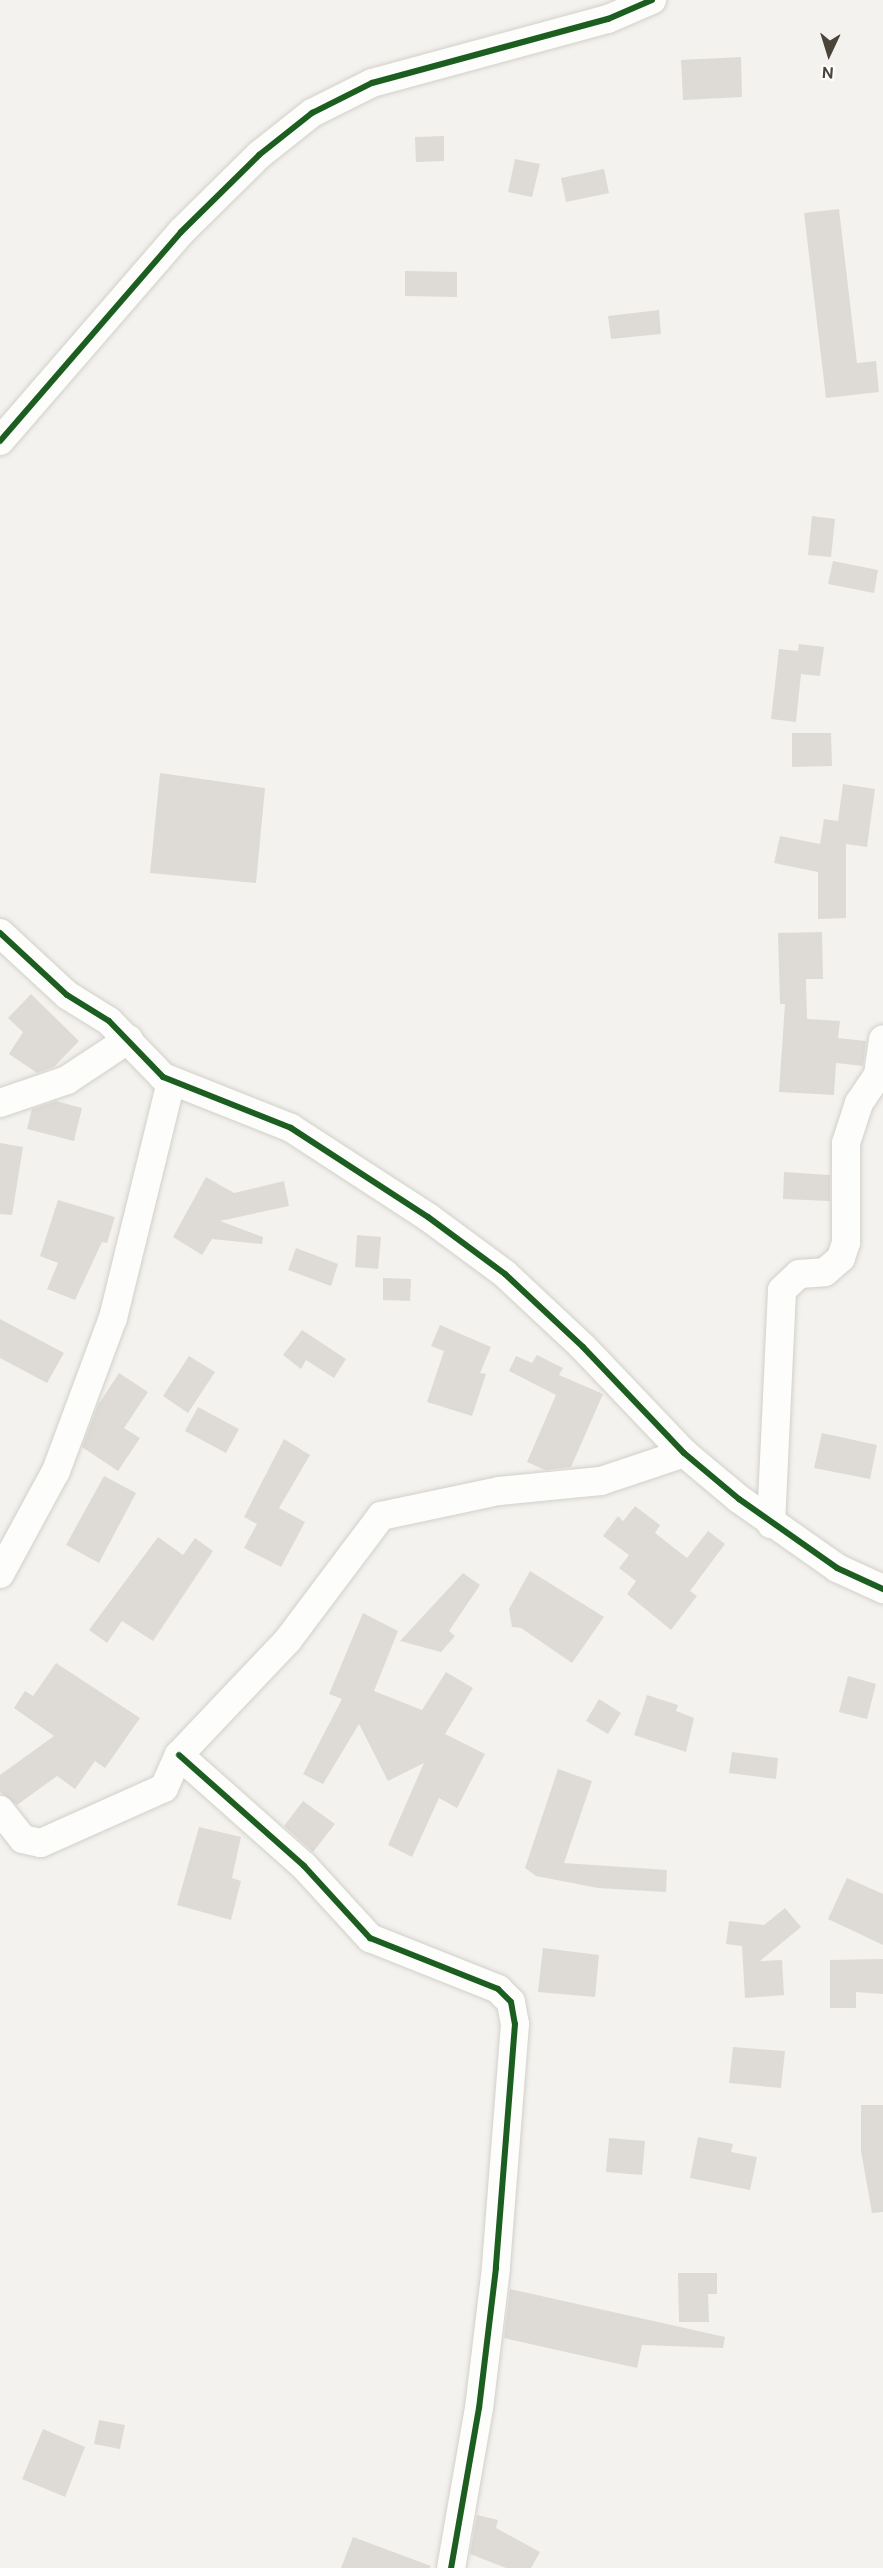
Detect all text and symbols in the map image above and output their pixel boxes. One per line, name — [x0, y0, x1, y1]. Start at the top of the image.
north arrow — [799, 24, 859, 84]
text: N — [821, 62, 834, 83]

